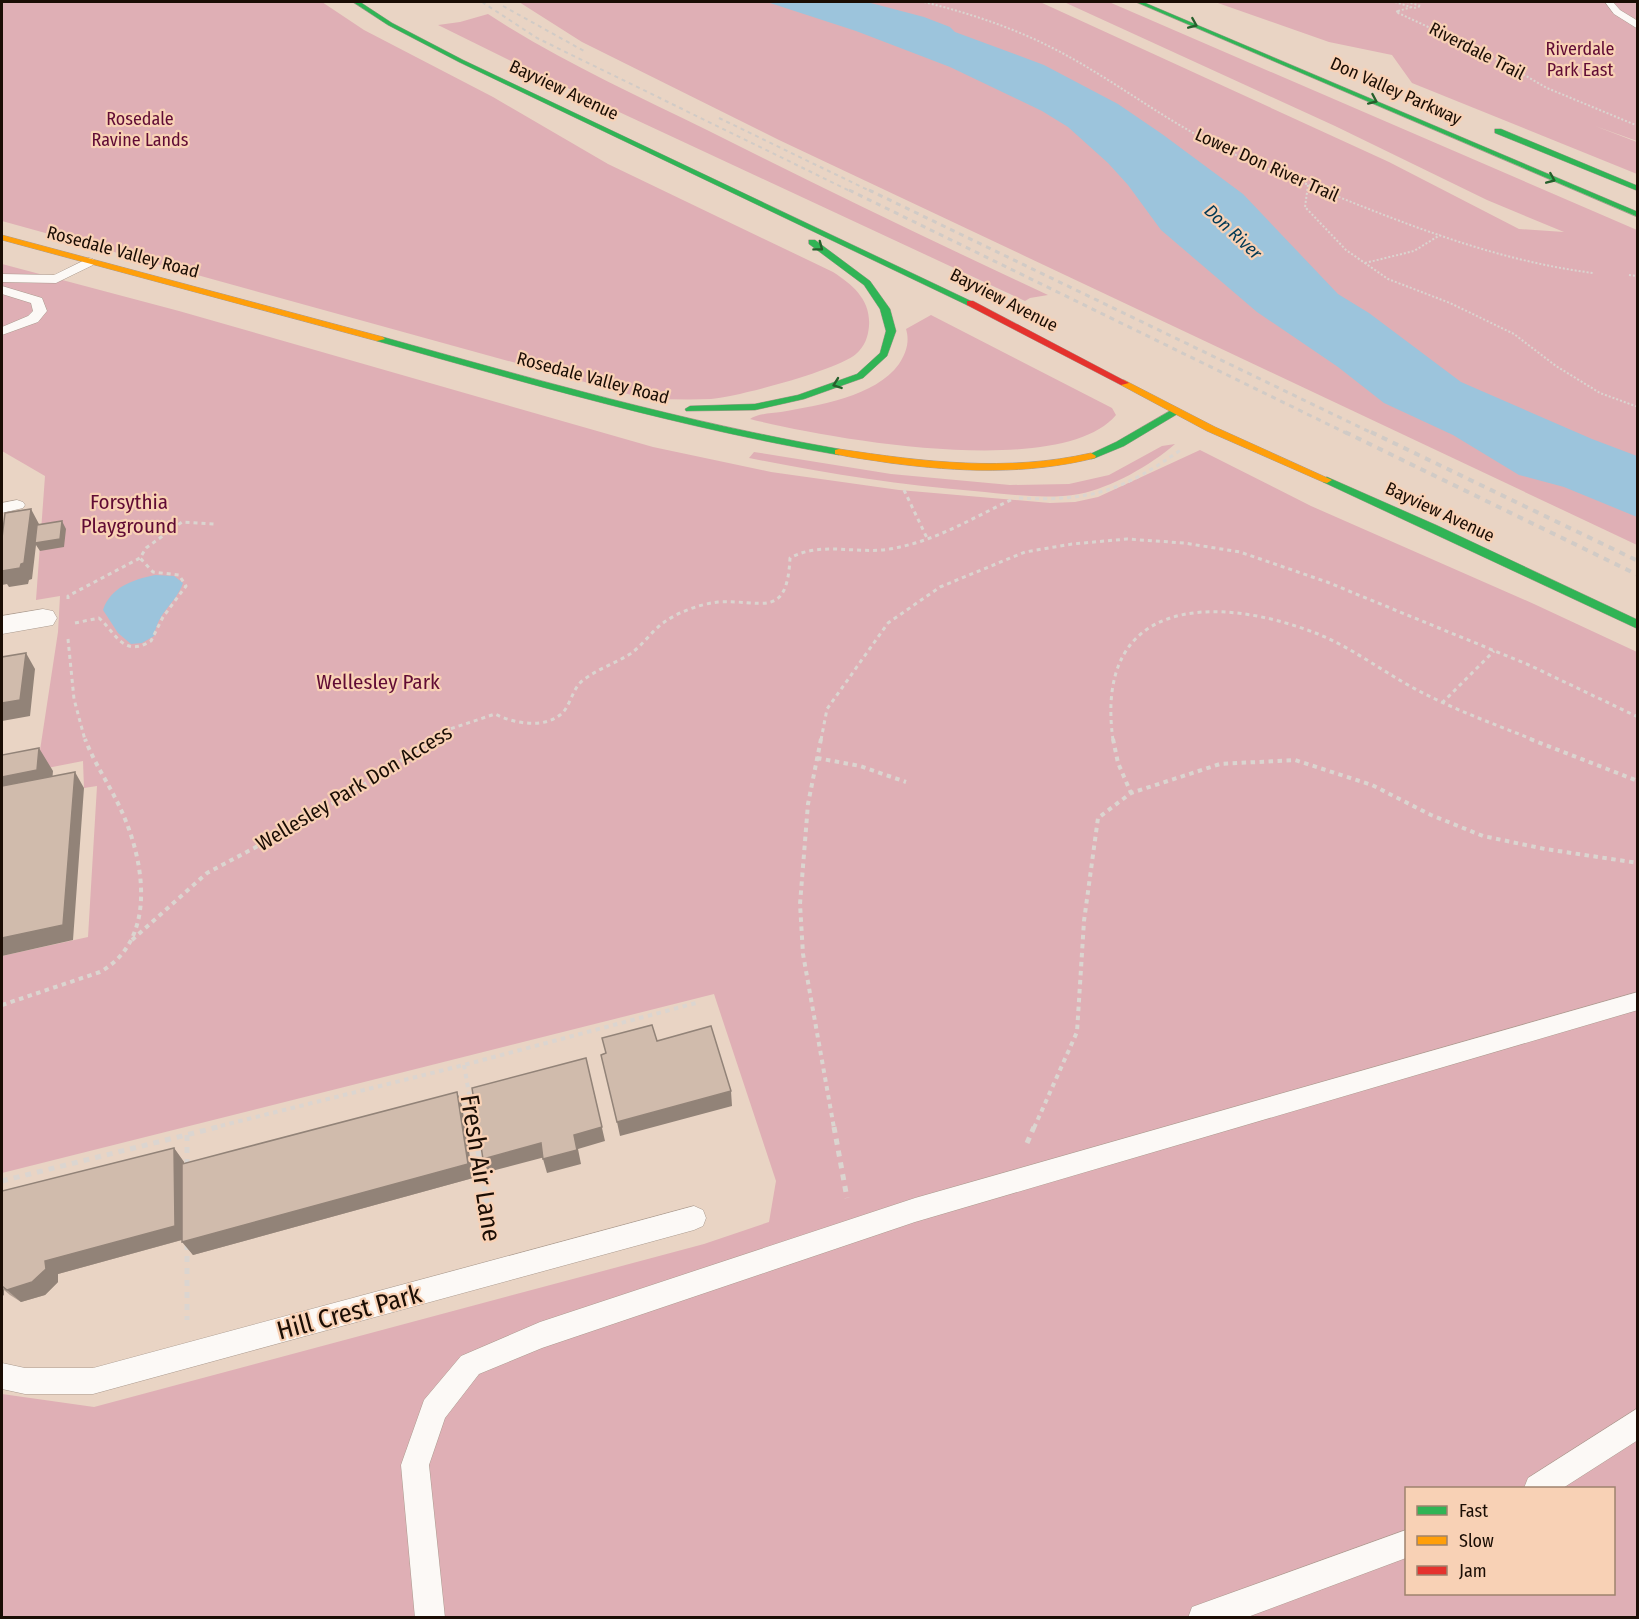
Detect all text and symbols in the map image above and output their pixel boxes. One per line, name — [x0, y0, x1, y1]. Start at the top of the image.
one-way arrow — [1187, 17, 1198, 29]
street label: Riverdale Trail — [1425, 17, 1529, 85]
park label: Riverdale Park East — [1546, 38, 1615, 81]
street label: Don Valley Parkway — [1327, 52, 1465, 130]
street label: Bayview Avenue — [506, 55, 622, 125]
one-way arrow — [1366, 93, 1377, 105]
park label: Rosedale Ravine Lands — [92, 108, 189, 151]
street label: Lower Don River Trail — [1192, 123, 1343, 207]
one-way arrow — [1545, 172, 1556, 184]
water label: Don River — [1200, 200, 1267, 265]
street label: Rosedale Valley Road — [45, 221, 201, 283]
one-way arrow — [813, 240, 824, 251]
street label: Bayview Avenue — [946, 263, 1062, 337]
street label: Rosedale Valley Road — [515, 347, 671, 409]
one-way arrow — [832, 377, 843, 390]
street label: Bayview Avenue — [1382, 477, 1498, 547]
park label: Forsythia Playground — [81, 489, 177, 539]
park label: Wellesley Park — [316, 669, 440, 695]
street label: Wellesley Park Don Access — [251, 719, 457, 857]
street label: Fresh Air Lane — [454, 1092, 507, 1244]
street label: Hill Crest Park — [274, 1278, 425, 1347]
legend — [1405, 1487, 1615, 1595]
text: Fast — [1459, 1500, 1488, 1522]
text: Slow — [1459, 1530, 1494, 1552]
text: Jam — [1459, 1560, 1487, 1582]

